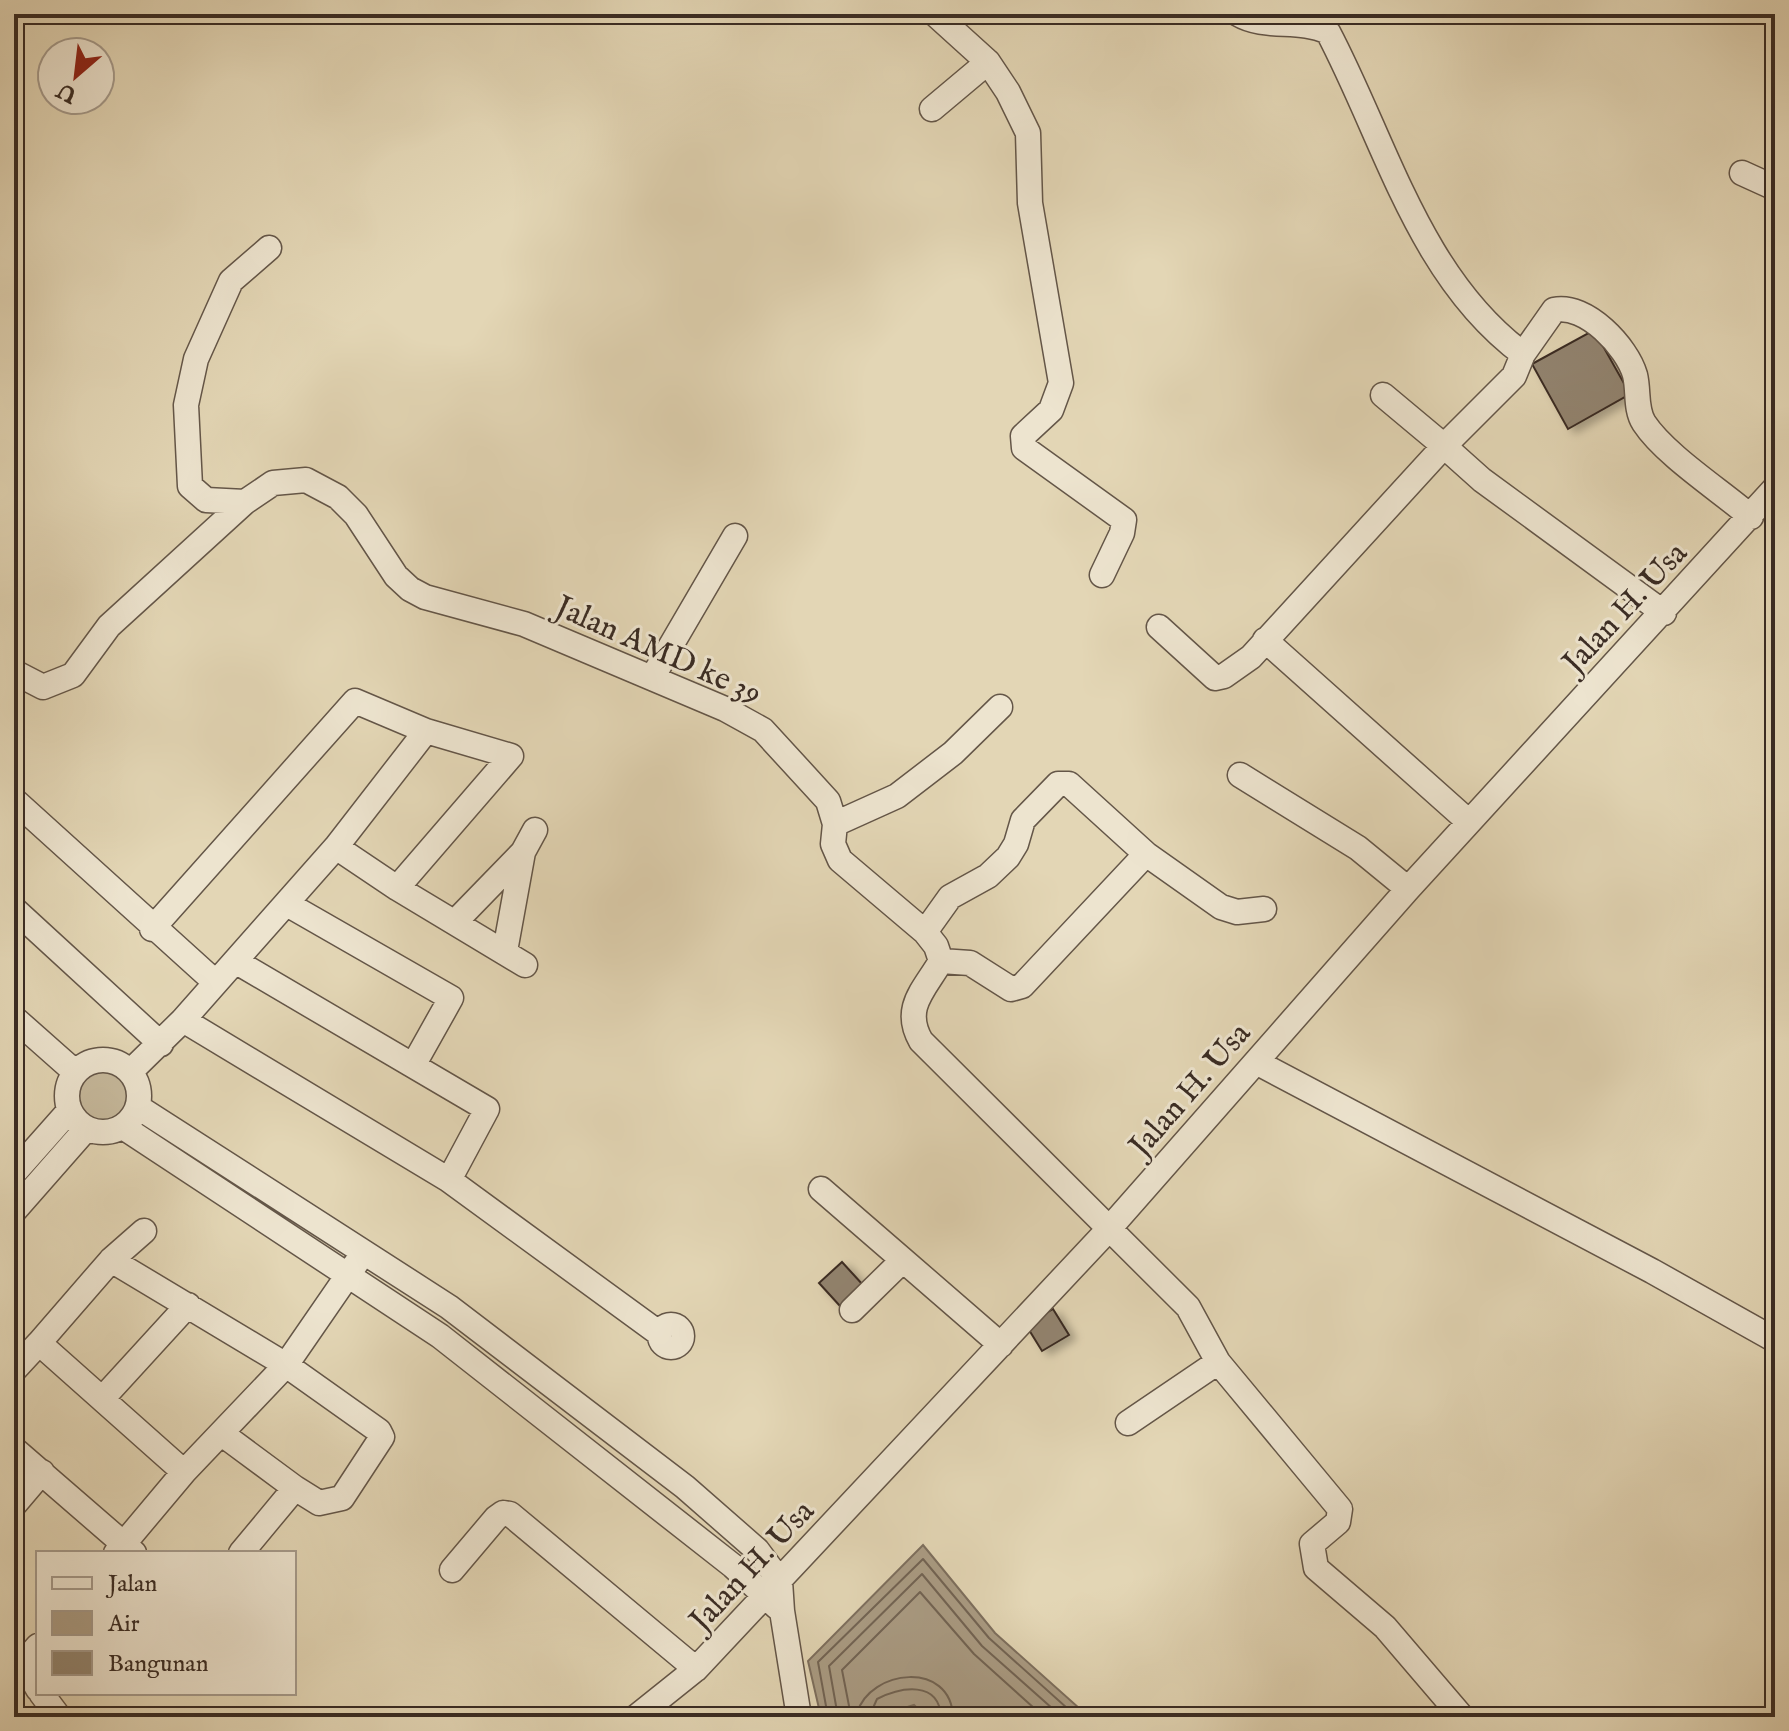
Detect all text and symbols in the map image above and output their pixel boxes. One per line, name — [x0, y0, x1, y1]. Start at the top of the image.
north arrow — [36, 36, 116, 116]
text: U — [52, 75, 83, 109]
street label: Jalan H. Usa — [1552, 534, 1697, 685]
street label: Jalan AMD ke 39 — [546, 586, 768, 715]
street label: Jalan H. Usa — [1119, 1015, 1261, 1169]
street label: Jalan H. Usa — [679, 1492, 824, 1643]
legend — [36, 1551, 296, 1695]
text: Jalan — [105, 1569, 157, 1600]
text: Air — [107, 1609, 140, 1640]
text: Bangunan — [108, 1649, 209, 1680]

